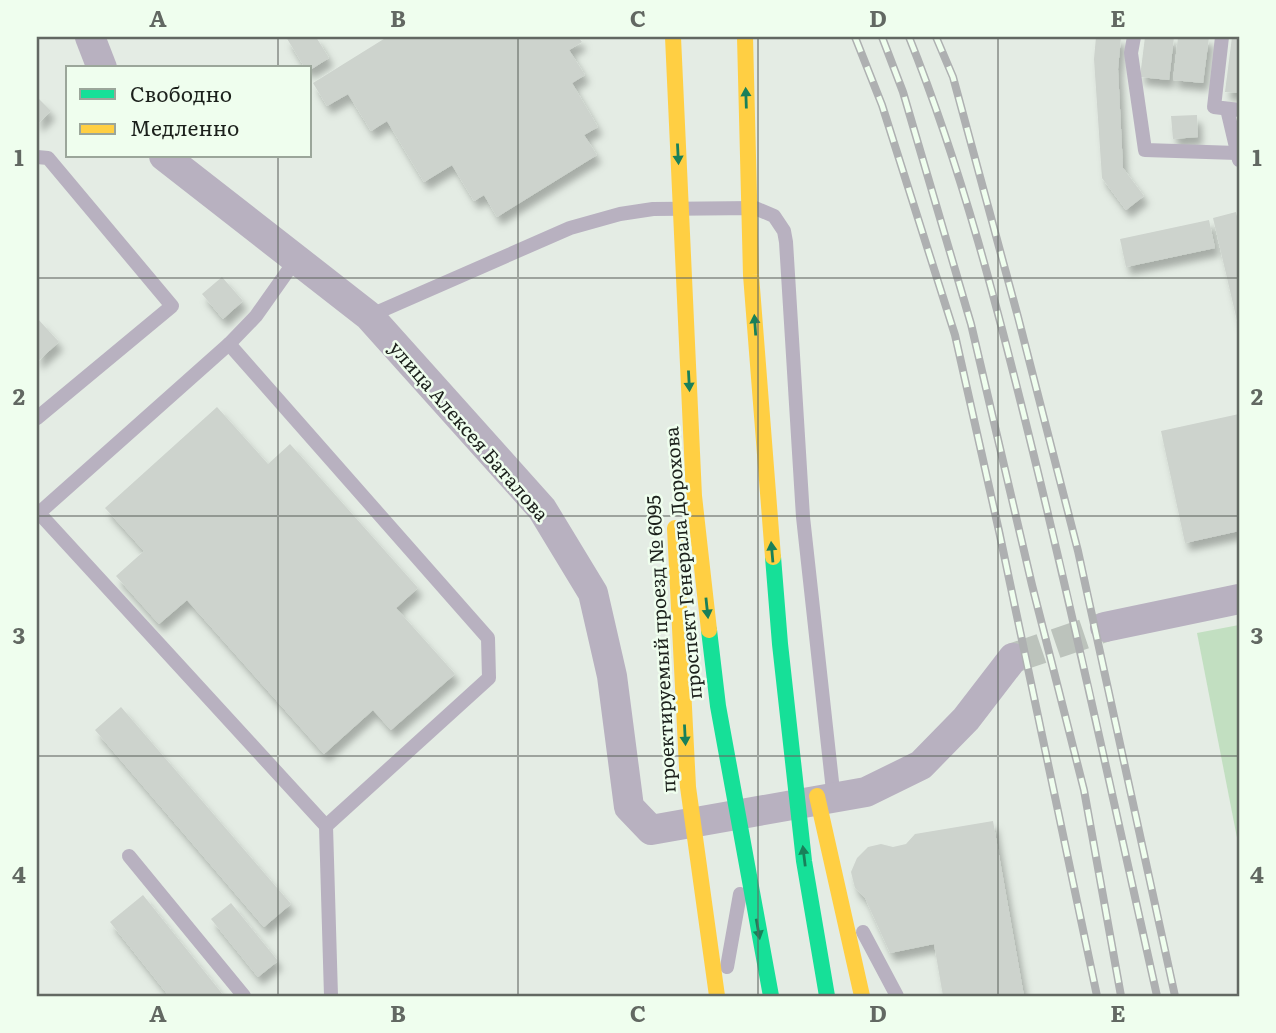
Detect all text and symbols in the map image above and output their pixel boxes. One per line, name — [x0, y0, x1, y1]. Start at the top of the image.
text: A — [149, 0, 167, 34]
text: B — [390, 0, 406, 34]
text: C — [630, 0, 646, 34]
text: D — [869, 0, 887, 34]
text: E — [1110, 0, 1126, 34]
legend — [66, 66, 312, 158]
text: Свободно — [130, 77, 232, 108]
one-way arrow — [740, 87, 751, 109]
text: Медленно — [130, 111, 239, 142]
text: 1 — [14, 139, 24, 173]
text: 1 — [1252, 139, 1262, 173]
one-way arrow — [673, 143, 684, 165]
one-way arrow — [749, 314, 760, 336]
street label: улица Алексея Баталова — [383, 334, 557, 527]
one-way arrow — [683, 370, 694, 392]
text: 2 — [13, 378, 25, 412]
text: 2 — [1251, 378, 1263, 412]
street label: проспект Генерала Дорохова — [656, 425, 708, 701]
street label: проектируемый проезд № 6095 — [638, 494, 682, 794]
one-way arrow — [766, 541, 777, 563]
one-way arrow — [701, 597, 712, 619]
text: 3 — [13, 617, 25, 651]
text: 3 — [1251, 617, 1263, 651]
one-way arrow — [680, 724, 691, 746]
one-way arrow — [798, 845, 809, 867]
text: 4 — [12, 856, 26, 890]
text: 4 — [1250, 856, 1264, 890]
one-way arrow — [753, 918, 764, 940]
text: A — [149, 995, 167, 1029]
text: B — [390, 995, 406, 1029]
text: C — [630, 995, 646, 1029]
text: D — [869, 995, 887, 1029]
text: E — [1110, 995, 1126, 1029]

